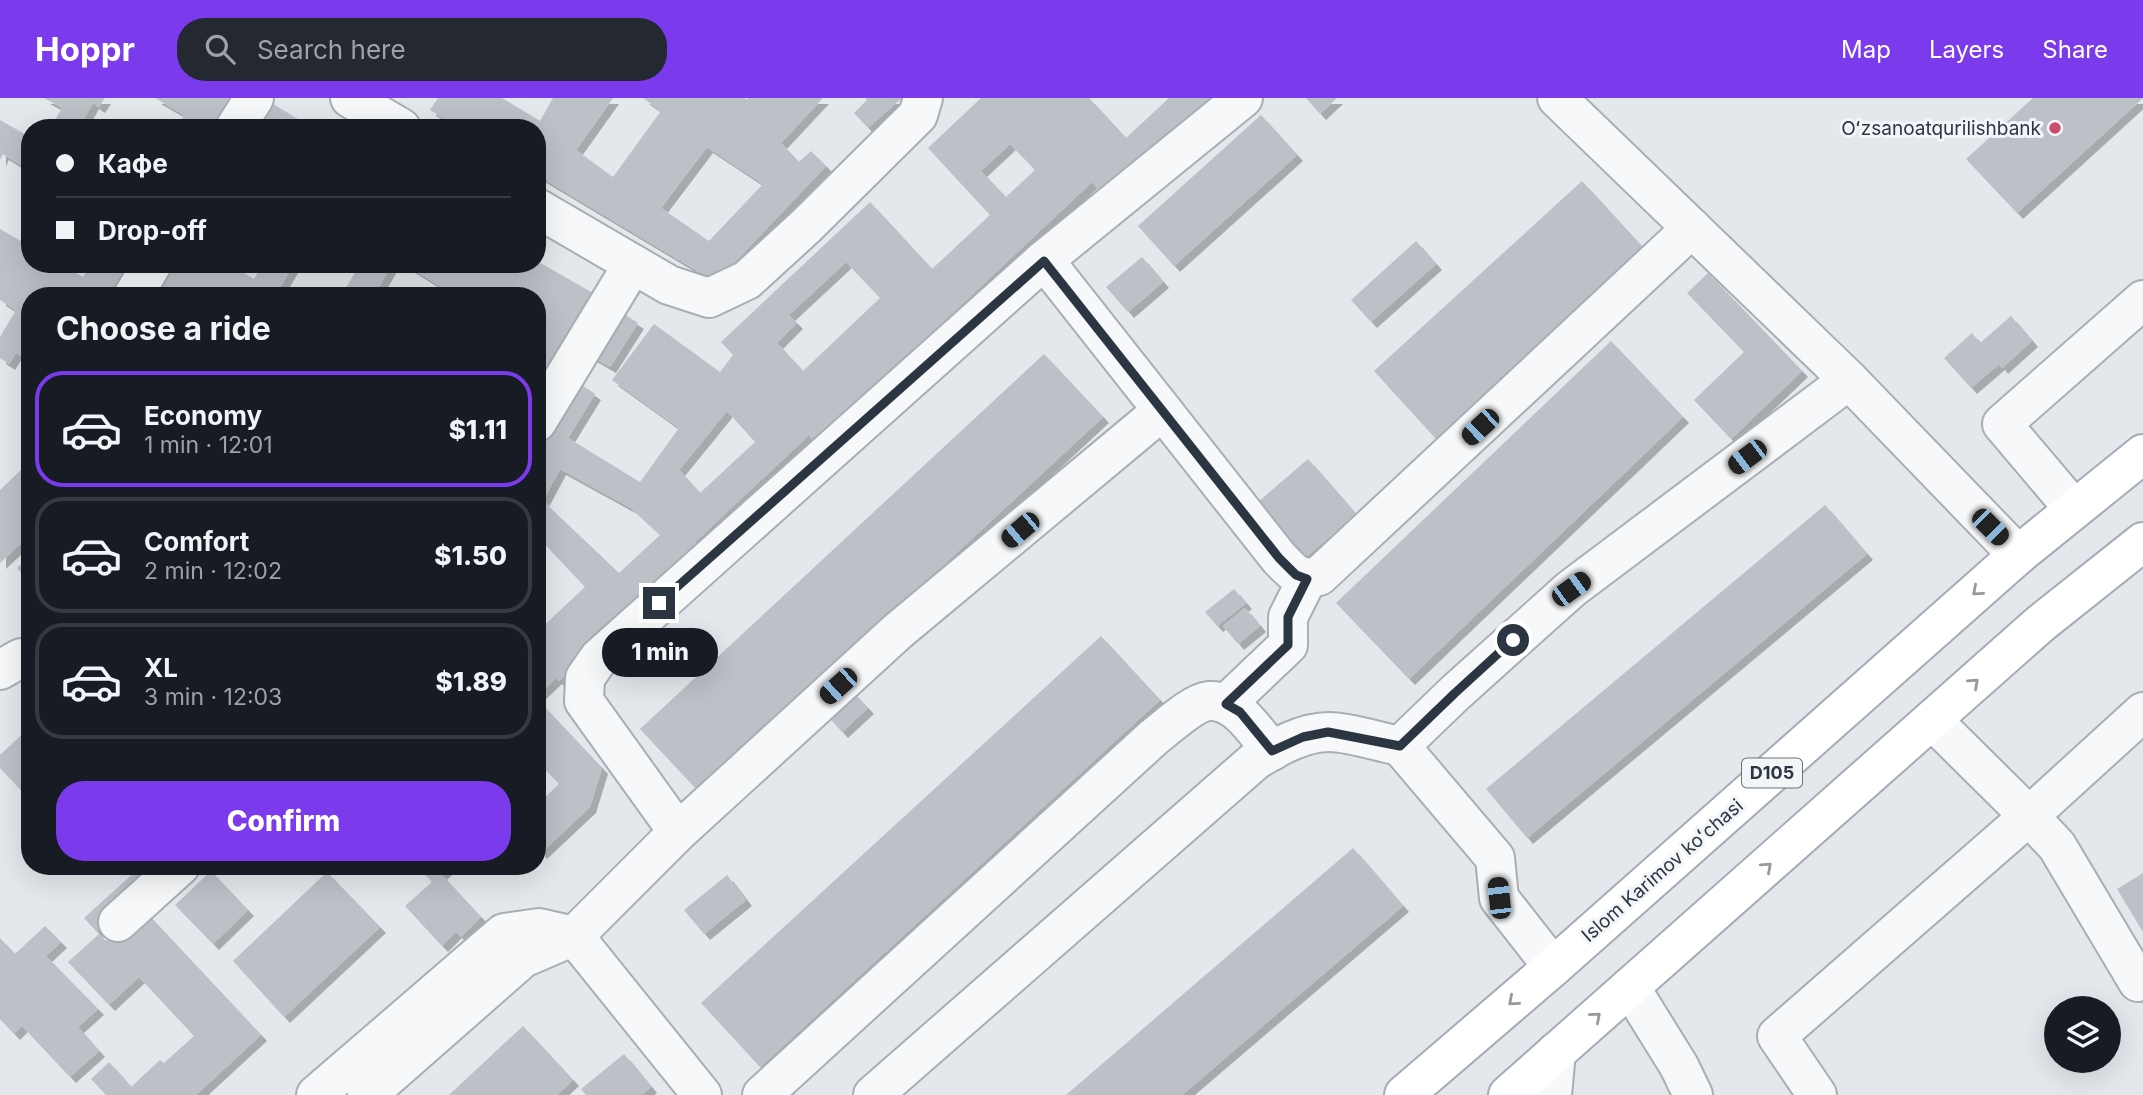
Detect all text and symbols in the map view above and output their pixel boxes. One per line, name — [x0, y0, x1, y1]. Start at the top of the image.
search box — [177, 18, 667, 81]
text: Hoppr — [35, 29, 135, 69]
icon: search — [201, 30, 239, 68]
text: Search here — [257, 34, 406, 65]
text: Map — [1841, 35, 1891, 64]
text: Layers — [1929, 35, 2004, 64]
text: Share — [2042, 35, 2108, 64]
place label: Oʻzsanoatqurilishbank — [1841, 117, 2042, 140]
marker: Oʻzsanoatqurilishbank — [2047, 120, 2063, 136]
text: Кафе — [98, 148, 168, 179]
text: Drop-off — [98, 215, 207, 246]
text: Choose a ride — [56, 309, 271, 348]
icon: car — [60, 398, 123, 461]
text: Economy — [144, 400, 262, 431]
car — [1458, 405, 1503, 449]
text: $1.11 — [449, 414, 507, 445]
text: 1 min · 12:01 — [144, 431, 273, 459]
car — [1724, 436, 1771, 478]
car — [1968, 505, 2013, 549]
car — [998, 508, 1043, 552]
icon: car — [60, 524, 123, 587]
text: Comfort — [144, 526, 249, 557]
text: $1.50 — [434, 540, 507, 571]
text: 2 min · 12:02 — [144, 557, 282, 585]
car — [1548, 568, 1595, 610]
one-way arrow — [1972, 583, 1985, 596]
route end — [643, 587, 675, 619]
route start — [1497, 624, 1529, 656]
callout: 1 min — [601, 628, 717, 676]
text: 1 min — [631, 638, 689, 666]
icon: car — [60, 650, 123, 713]
text: XL — [144, 652, 178, 683]
car — [816, 664, 861, 708]
text: $1.89 — [436, 666, 507, 697]
one-way arrow — [1965, 679, 1978, 691]
text: 3 min · 12:03 — [144, 683, 282, 711]
road number: D105 — [1742, 758, 1802, 788]
button: Confirm — [56, 781, 511, 861]
street label: Islom Karimov koʻchasi — [1577, 794, 1748, 947]
one-way arrow — [1758, 862, 1771, 875]
car — [1487, 876, 1512, 920]
one-way arrow — [1508, 993, 1521, 1005]
map controls — [2044, 996, 2121, 1073]
button: layers — [2044, 996, 2121, 1073]
one-way arrow — [1588, 1013, 1601, 1025]

